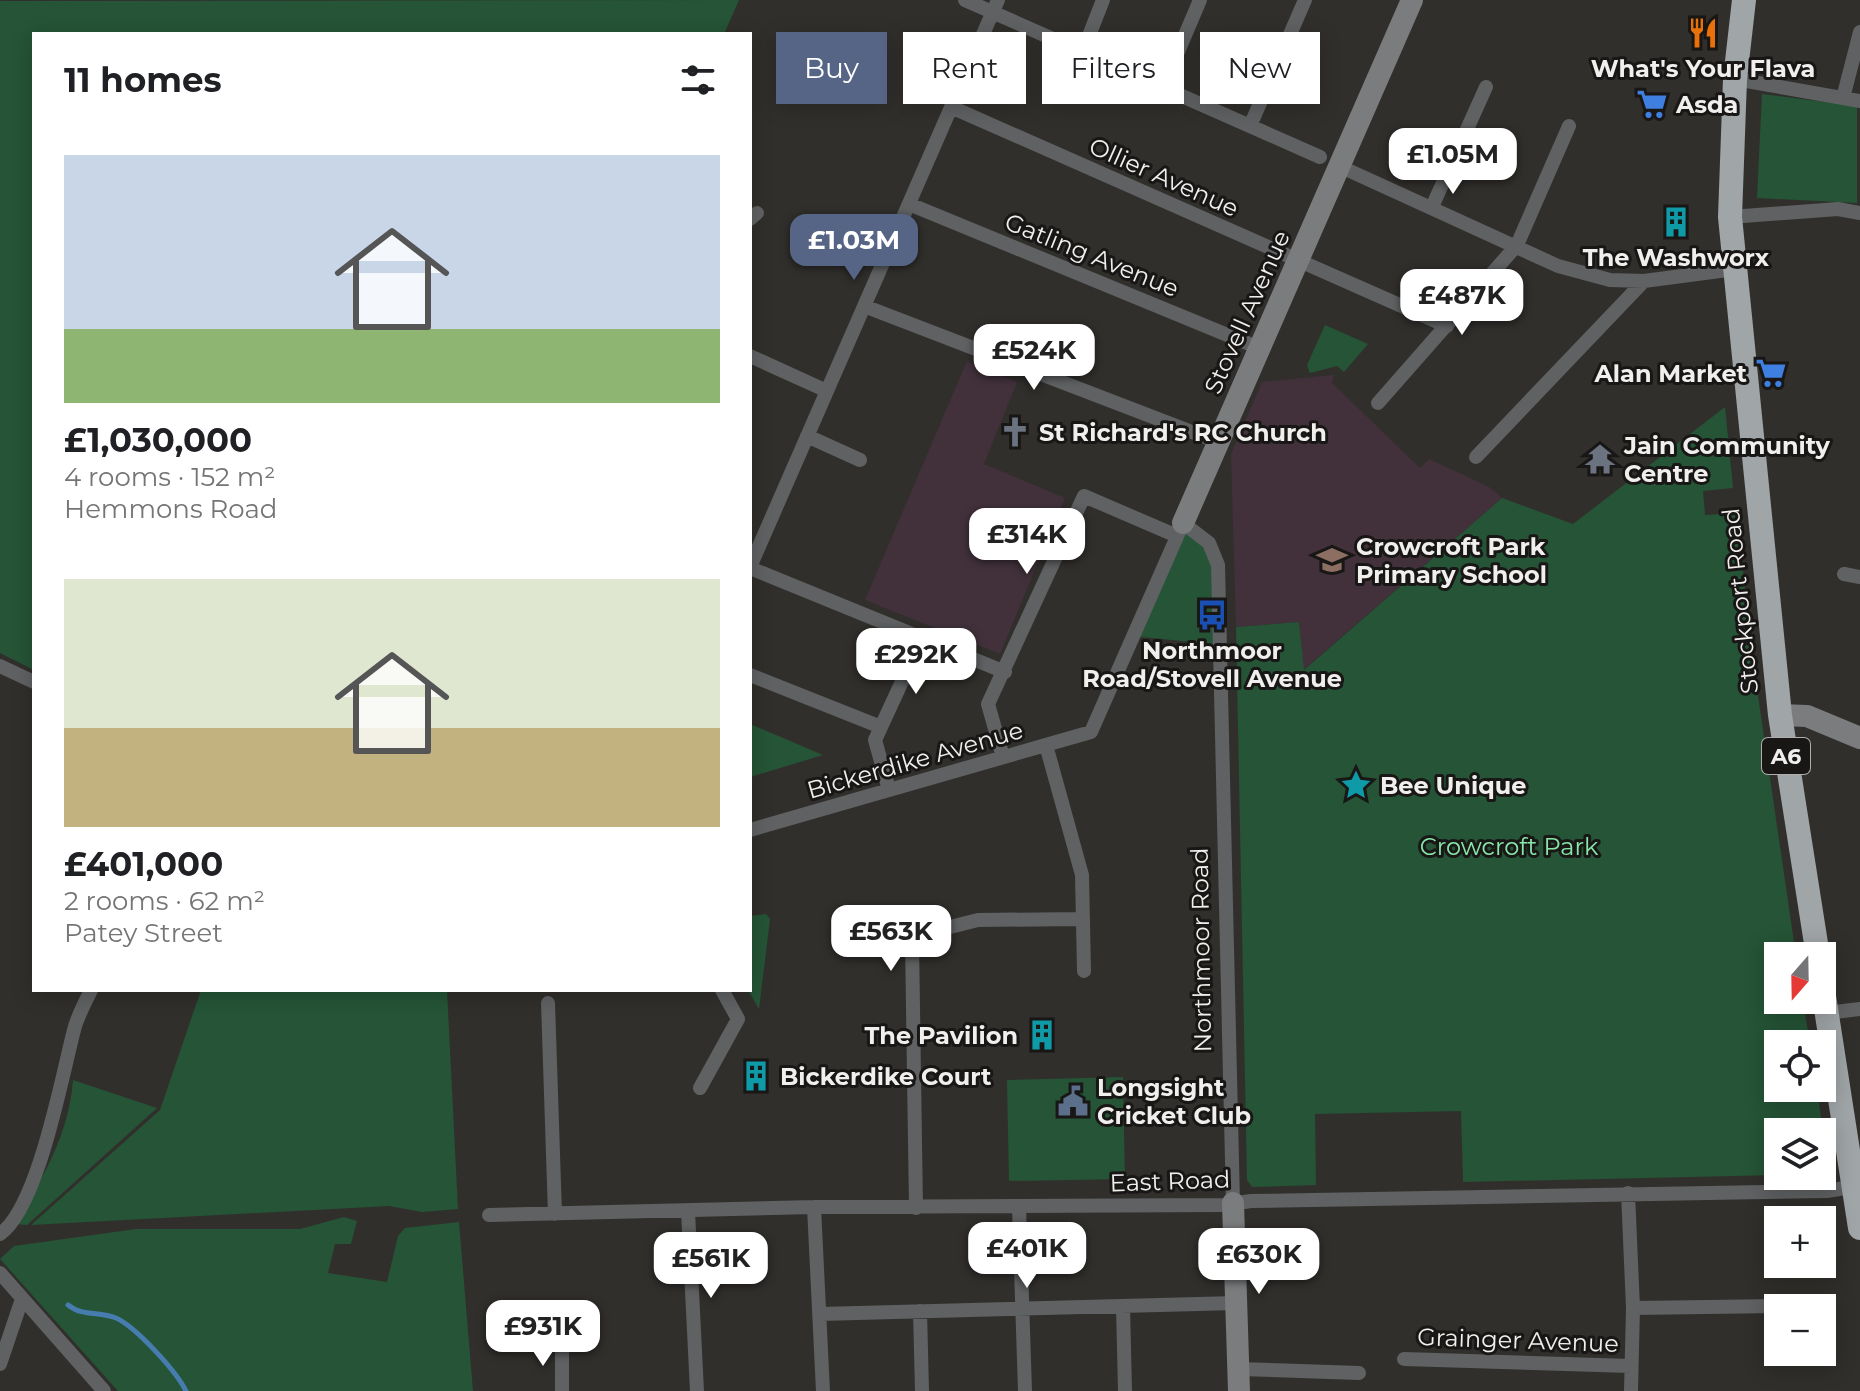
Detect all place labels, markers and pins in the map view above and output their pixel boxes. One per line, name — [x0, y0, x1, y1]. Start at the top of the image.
restaurant icon: What's Your Flava — [1686, 16, 1720, 50]
place label: What's Your Flava — [1591, 54, 1815, 83]
supermarket icon: Asda — [1635, 87, 1669, 121]
place label: Asda — [1675, 90, 1738, 119]
pin: £1.05M — [1388, 128, 1518, 196]
building icon: The Washworx — [1659, 205, 1693, 239]
pin: £1.03M — [789, 214, 919, 282]
place label: The Washworx — [1583, 243, 1770, 272]
pin: £487K — [1406, 269, 1518, 337]
pin: £524K — [978, 324, 1090, 392]
supermarket icon: Alan Market — [1754, 356, 1788, 390]
place label: Alan Market — [1593, 359, 1748, 388]
church icon: St Richard's RC Church — [998, 415, 1032, 449]
place label: St Richard's RC Church — [1039, 418, 1327, 447]
place label: Jain Community Centre — [1623, 431, 1831, 488]
temple icon: Jain Community Centre — [1583, 442, 1617, 476]
pin: £314K — [971, 508, 1083, 576]
place label: Crowcroft Park Primary School — [1356, 532, 1547, 589]
school or university icon: Crowcroft Park Primary School — [1315, 543, 1349, 577]
bus stop icon: Northmoor Road/Stovell Avenue — [1195, 598, 1229, 632]
pin: £292K — [860, 628, 972, 696]
place label: Northmoor Road/Stovell Avenue — [1082, 636, 1342, 693]
place icon: Bee Unique — [1339, 768, 1373, 802]
place label: Bee Unique — [1380, 771, 1526, 800]
pin: £563K — [835, 905, 947, 973]
building icon: The Pavilion — [1025, 1018, 1059, 1052]
place label: The Pavilion — [864, 1021, 1018, 1050]
building icon: Bickerdike Court — [739, 1059, 773, 1093]
place label: Bickerdike Court — [780, 1062, 992, 1091]
place label: Longsight Cricket Club — [1097, 1073, 1251, 1130]
public building icon: Longsight Cricket Club — [1056, 1084, 1090, 1118]
pin: £401K — [971, 1222, 1083, 1290]
pin: £630K — [1203, 1228, 1315, 1296]
pin: £561K — [655, 1232, 767, 1300]
pin: £931K — [487, 1300, 599, 1368]

